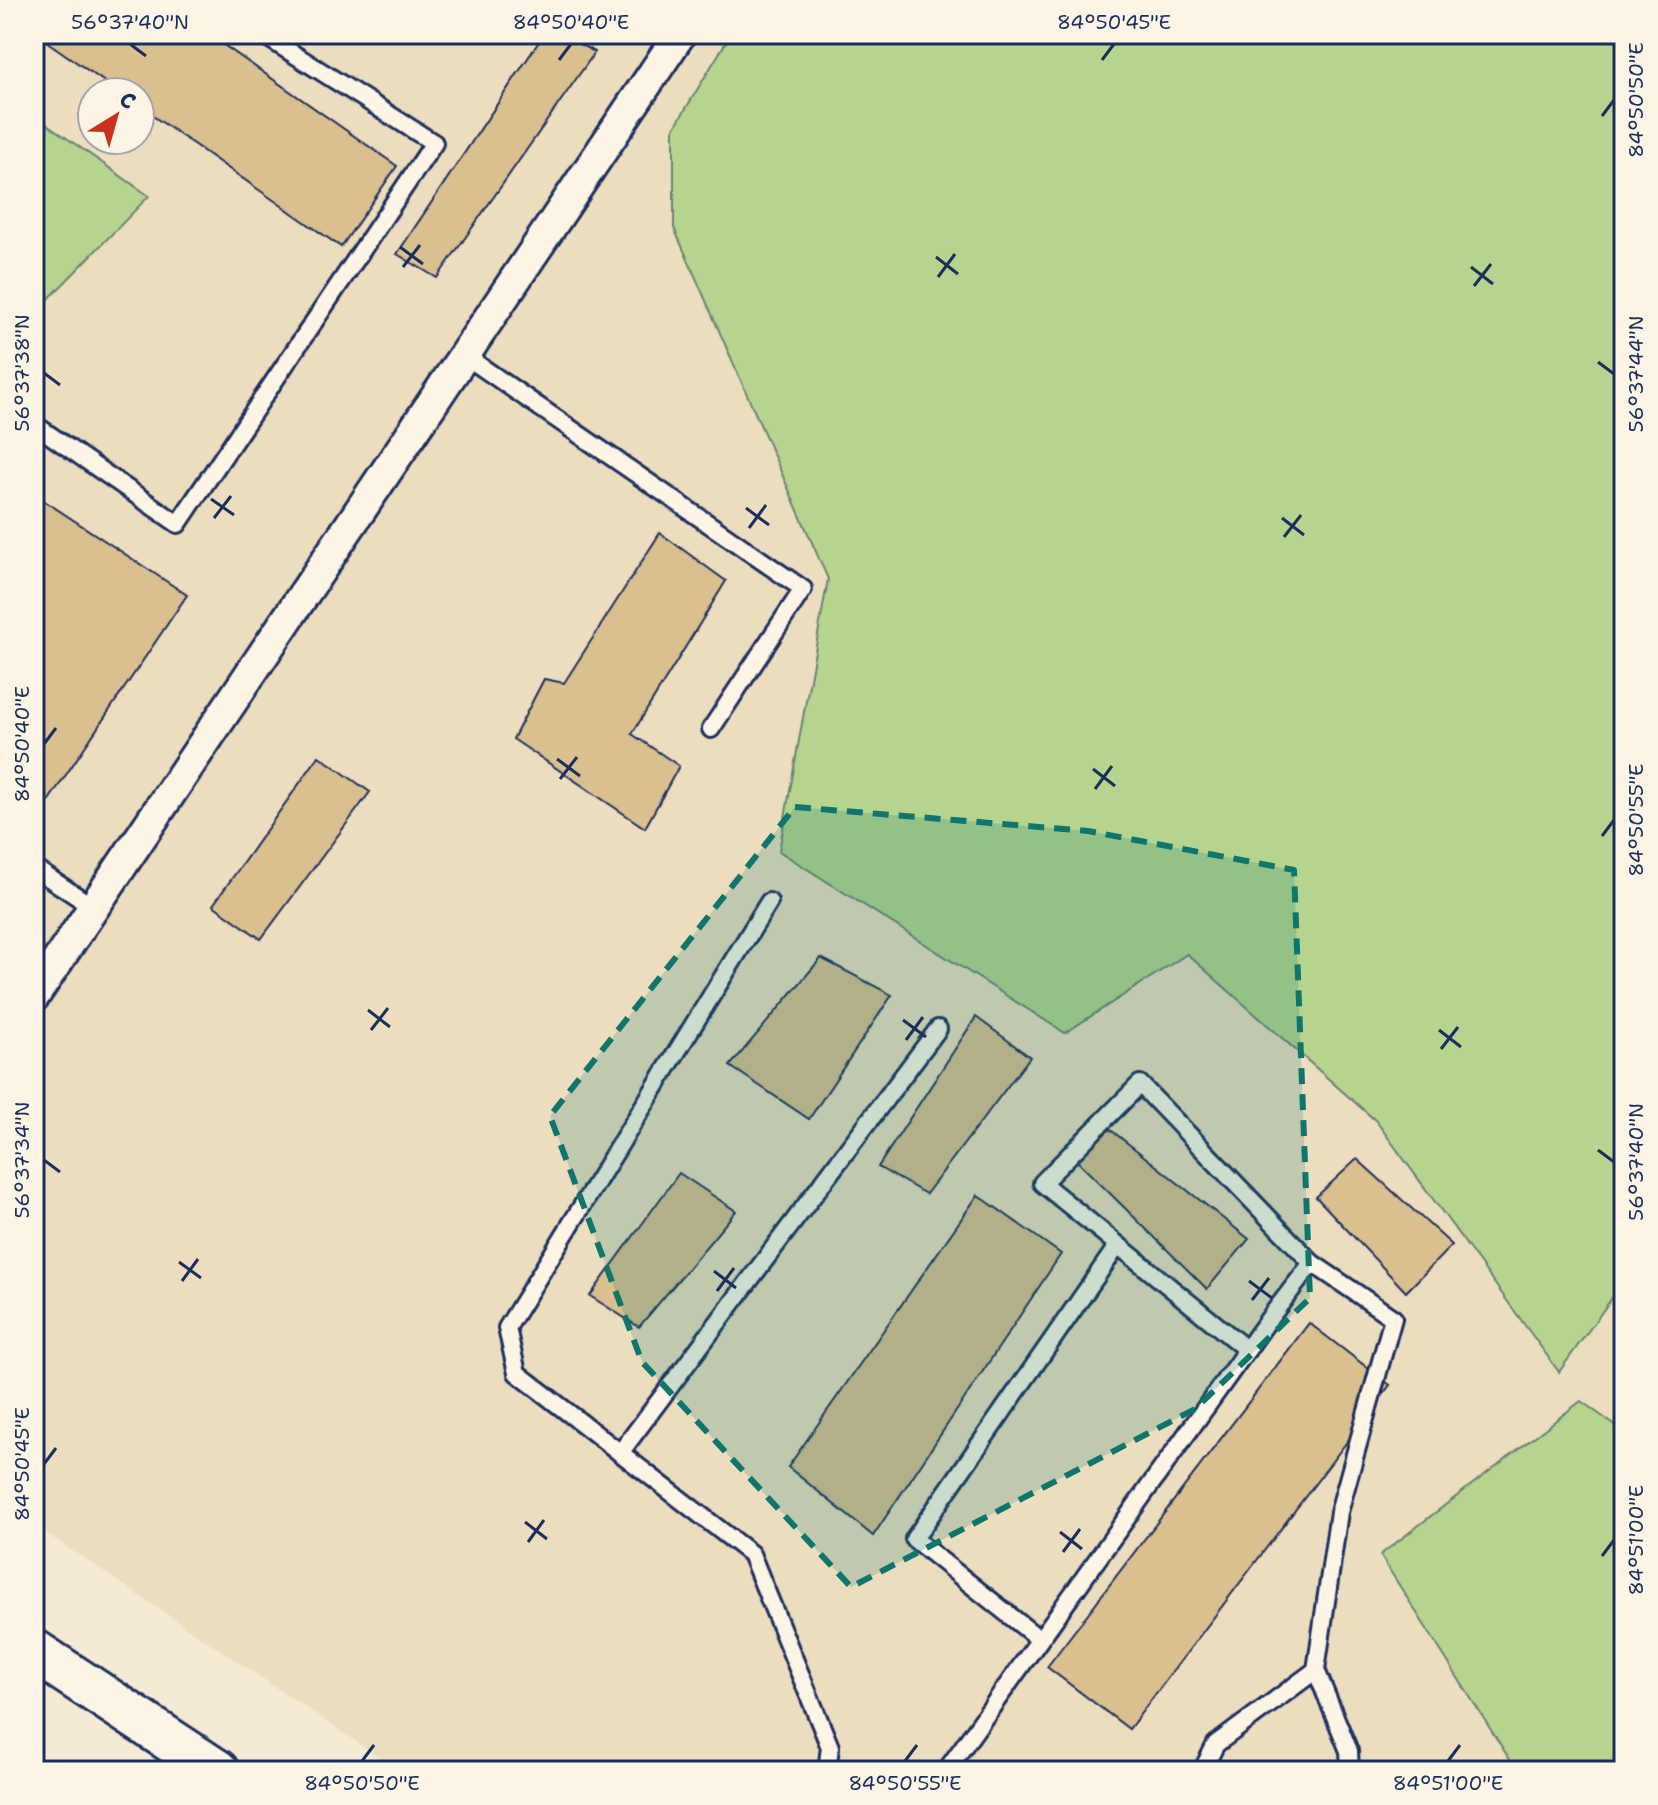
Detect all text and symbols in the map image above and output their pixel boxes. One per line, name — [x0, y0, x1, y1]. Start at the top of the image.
text: 56°37'40"N — [71, 9, 189, 35]
text: 84°50'40"E — [513, 9, 629, 35]
text: 84°50'45"E — [1057, 9, 1171, 35]
text: 84°50'50"E — [1623, 42, 1649, 158]
north arrow — [76, 76, 156, 156]
text: С — [114, 85, 142, 116]
text: 56°37'38"N — [9, 314, 35, 432]
text: 56°37'44"N — [1623, 316, 1649, 432]
text: 84°50'40"E — [9, 686, 35, 802]
text: 84°50'55"E — [1623, 763, 1649, 877]
text: 56°37'34"N — [9, 1101, 35, 1219]
text: 56°37'40"N — [1623, 1103, 1649, 1221]
text: 84°50'45"E — [9, 1407, 35, 1521]
text: 84°51'00"E — [1623, 1485, 1649, 1595]
text: 84°50'50"E — [304, 1770, 420, 1796]
text: 84°50'55"E — [848, 1770, 962, 1796]
text: 84°51'00"E — [1393, 1770, 1503, 1796]

